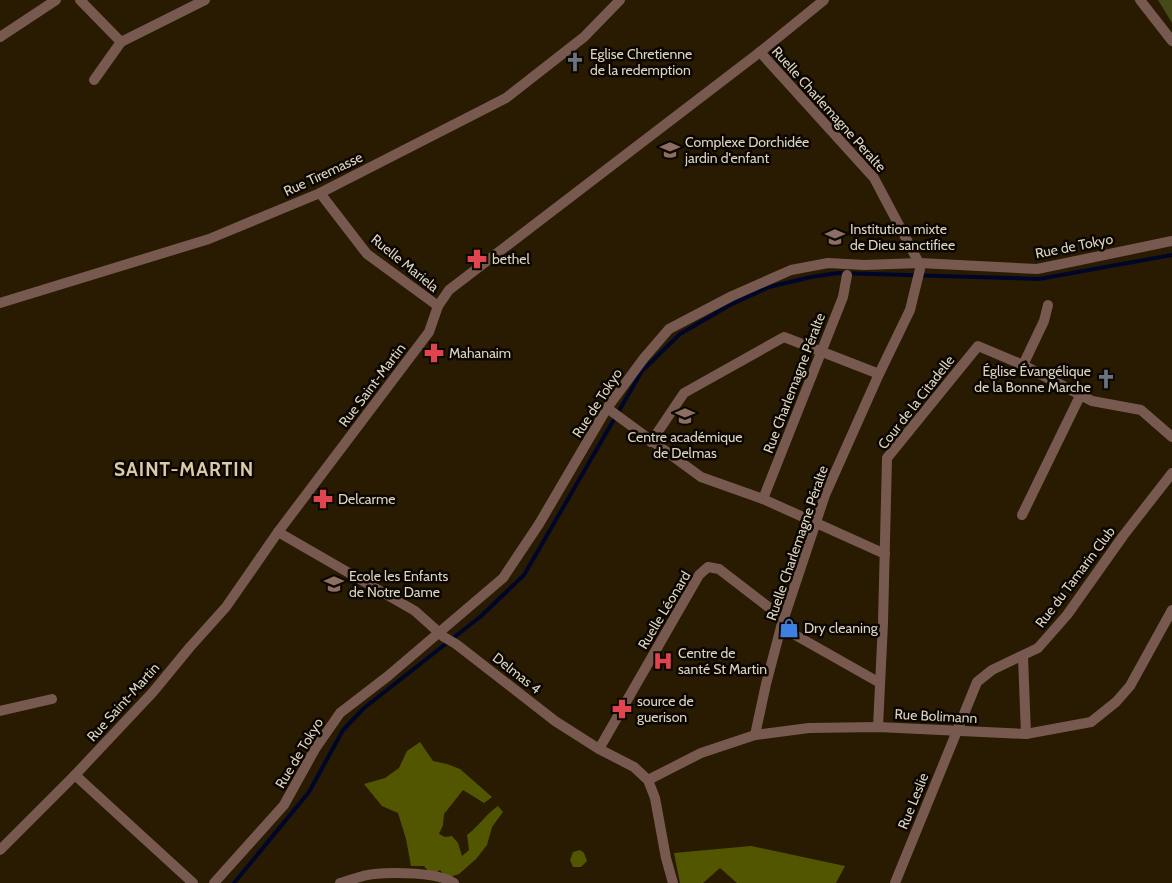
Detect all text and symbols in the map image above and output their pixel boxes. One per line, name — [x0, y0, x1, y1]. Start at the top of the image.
street label: Ruelle Charlemagne Peralte — [768, 43, 890, 175]
place label: Eglise Chretienne de la redemption — [590, 45, 692, 79]
church icon: Eglise Chretienne de la redemption — [564, 51, 586, 73]
place label: Complexe Dorchidée jardin d'enfant — [684, 133, 809, 167]
school or university icon: Complexe Dorchidée jardin d'enfant — [659, 139, 681, 161]
street label: Rue Tiremasse — [280, 148, 366, 200]
place label: Institution mixte de Dieu sanctifiee — [850, 220, 955, 254]
school or university icon: Institution mixte de Dieu sanctifiee — [824, 226, 846, 248]
street label: Ruelle Mariela — [367, 230, 443, 296]
street label: Rue de Tokyo — [1034, 230, 1115, 262]
pharmacy icon: bethel — [466, 248, 488, 270]
place label: bethel — [492, 250, 530, 268]
street label: Rue Charlemagne Péralte — [759, 310, 829, 456]
street label: Rue Saint-Martin — [335, 339, 409, 430]
pharmacy icon: Mahanaim — [423, 342, 445, 364]
place label: Mahanaim — [449, 344, 511, 362]
street label: Cour de la Citadelle — [874, 351, 958, 453]
place label: Église Évangélique de la Bonne Marche — [974, 362, 1091, 396]
street label: Rue de Tokyo — [568, 365, 626, 441]
church icon: Église Évangélique de la Bonne Marche — [1095, 368, 1117, 390]
school or university icon: Centre académique de Delmas — [674, 405, 696, 427]
place label: Centre académique de Delmas — [628, 428, 742, 462]
district label: SAINT-MARTIN — [114, 458, 254, 481]
street label: Ruelle Charlemagne Péralte — [762, 463, 832, 623]
pharmacy icon: Delcarme — [312, 488, 334, 510]
place label: Delcarme — [338, 490, 395, 508]
street label: Rue du Tamarin Club — [1031, 523, 1119, 631]
place label: Ecole les Enfants de Notre Dame — [349, 567, 448, 601]
street label: Ruelle Léonard — [634, 568, 694, 652]
school or university icon: Ecole les Enfants de Notre Dame — [323, 573, 345, 595]
shop icon: Dry cleaning — [778, 617, 800, 639]
place label: Dry cleaning — [804, 619, 879, 637]
place label: Centre de santé St Martin — [678, 644, 767, 678]
street label: Delmas 4 — [489, 648, 545, 698]
hospital icon: Centre de santé St Martin — [652, 650, 674, 672]
street label: Rue Saint-Martin — [83, 659, 163, 745]
place label: source de guerison — [637, 692, 694, 726]
pharmacy icon: source de guerison — [611, 698, 633, 720]
street label: Rue Bolimann — [894, 705, 978, 727]
street label: Rue de Tokyo — [271, 714, 327, 791]
street label: Rue Leslie — [894, 770, 932, 832]

